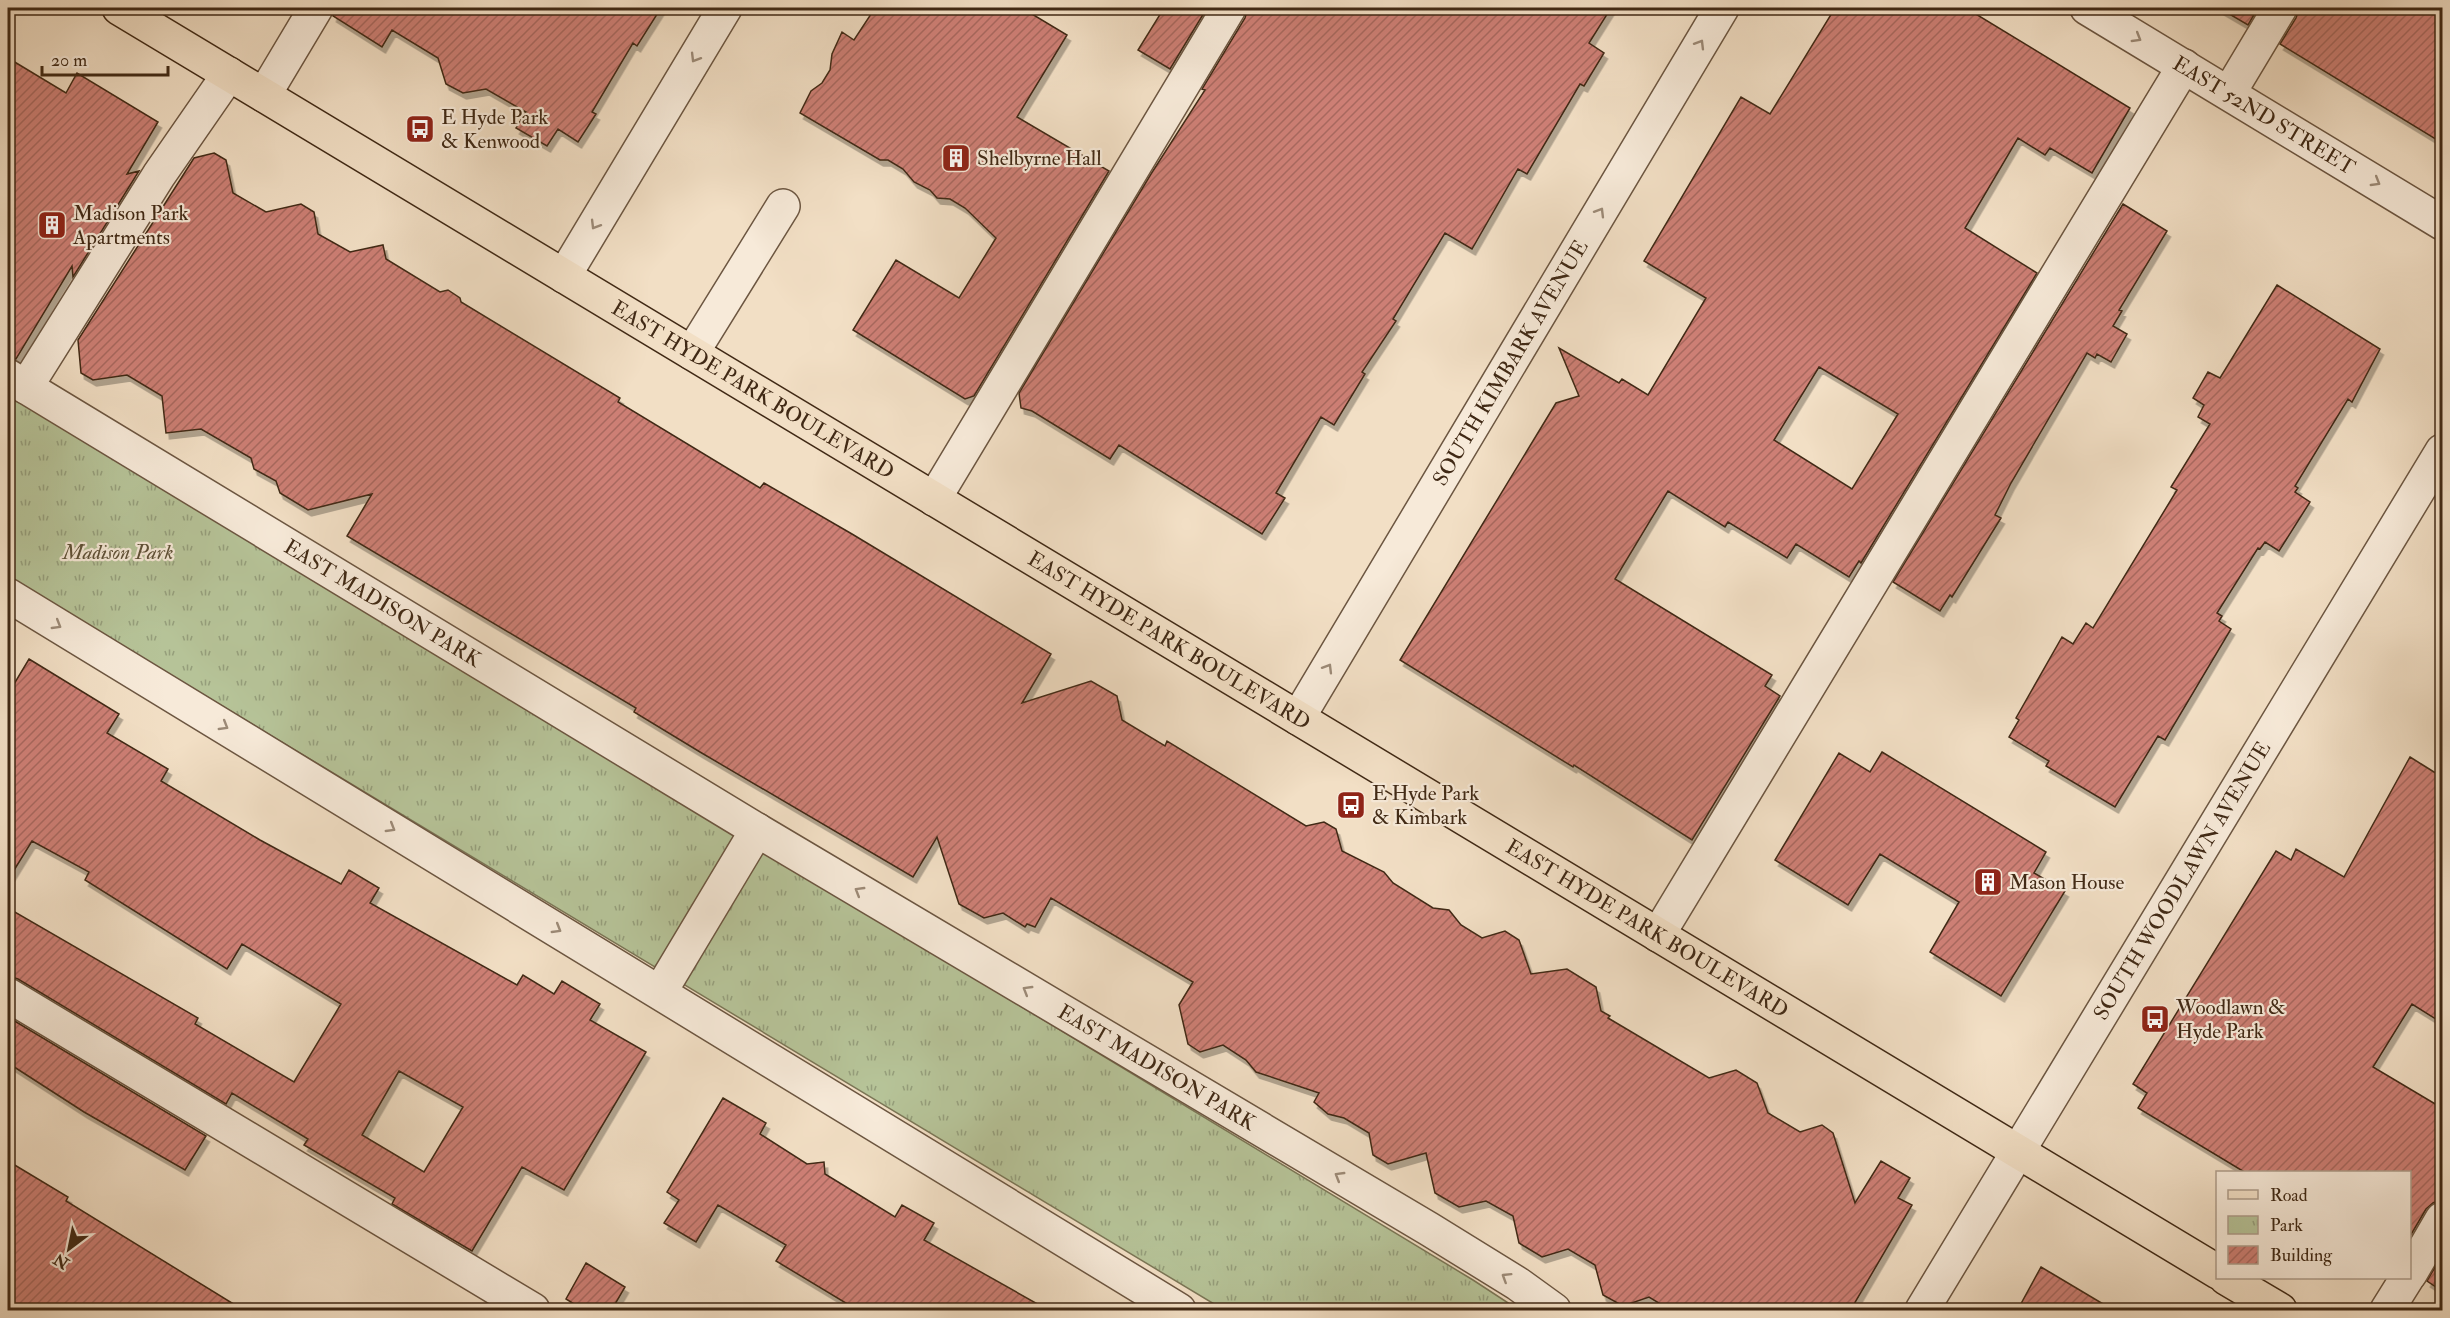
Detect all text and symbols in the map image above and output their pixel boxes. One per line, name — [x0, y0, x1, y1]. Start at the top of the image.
one-way arrow — [2131, 30, 2141, 42]
scale bar — [42, 39, 168, 77]
one-way arrow — [1692, 40, 1704, 50]
text: 20 m — [51, 49, 87, 72]
street label: EAST 52ND STREET — [2168, 50, 2361, 181]
one-way arrow — [691, 52, 703, 62]
place label: E Hyde Park & Kenwood — [441, 104, 548, 155]
bus stop icon: E Hyde Park & Kenwood — [404, 113, 436, 145]
building icon: Shelbyrne Hall — [940, 142, 972, 174]
place label: Shelbyrne Hall — [977, 145, 1102, 172]
one-way arrow — [2370, 175, 2380, 187]
place label: Madison Park Apartments — [72, 200, 189, 251]
one-way arrow — [1593, 208, 1604, 218]
building icon: Madison Park Apartments — [36, 209, 68, 241]
one-way arrow — [590, 219, 602, 229]
street label: SOUTH KIMBARK AVENUE — [1426, 235, 1594, 490]
street label: EAST HYDE PARK BOULEVARD — [607, 294, 899, 485]
street label: EAST MADISON PARK — [279, 533, 486, 673]
park label: Madison Park — [61, 539, 173, 566]
street label: EAST HYDE PARK BOULEVARD — [1023, 545, 1316, 736]
one-way arrow — [51, 618, 62, 629]
one-way arrow — [1321, 664, 1333, 674]
one-way arrow — [218, 719, 228, 731]
street label: SOUTH WOODLAWN AVENUE — [2087, 736, 2277, 1025]
place label: E Hyde Park & Kimbark — [1372, 780, 1479, 831]
bus stop icon: E Hyde Park & Kimbark — [1335, 789, 1367, 821]
one-way arrow — [385, 820, 395, 832]
street label: EAST HYDE PARK BOULEVARD — [1501, 833, 1794, 1024]
building icon: Mason House — [1972, 866, 2004, 898]
place label: Mason House — [2009, 869, 2124, 896]
one-way arrow — [855, 886, 865, 898]
one-way arrow — [551, 922, 561, 934]
one-way arrow — [1023, 986, 1033, 998]
place label: Woodlawn & Hyde Park — [2175, 994, 2286, 1045]
street label: EAST MADISON PARK — [1053, 998, 1261, 1137]
bus stop icon: Woodlawn & Hyde Park — [2139, 1003, 2171, 1035]
legend — [2216, 1171, 2411, 1279]
one-way arrow — [1335, 1172, 1345, 1183]
text: Road — [2270, 1184, 2308, 1207]
text: Park — [2270, 1214, 2303, 1237]
north arrow — [39, 1219, 99, 1279]
text: Building — [2270, 1244, 2333, 1267]
text: N — [50, 1248, 74, 1274]
one-way arrow — [1502, 1272, 1512, 1284]

